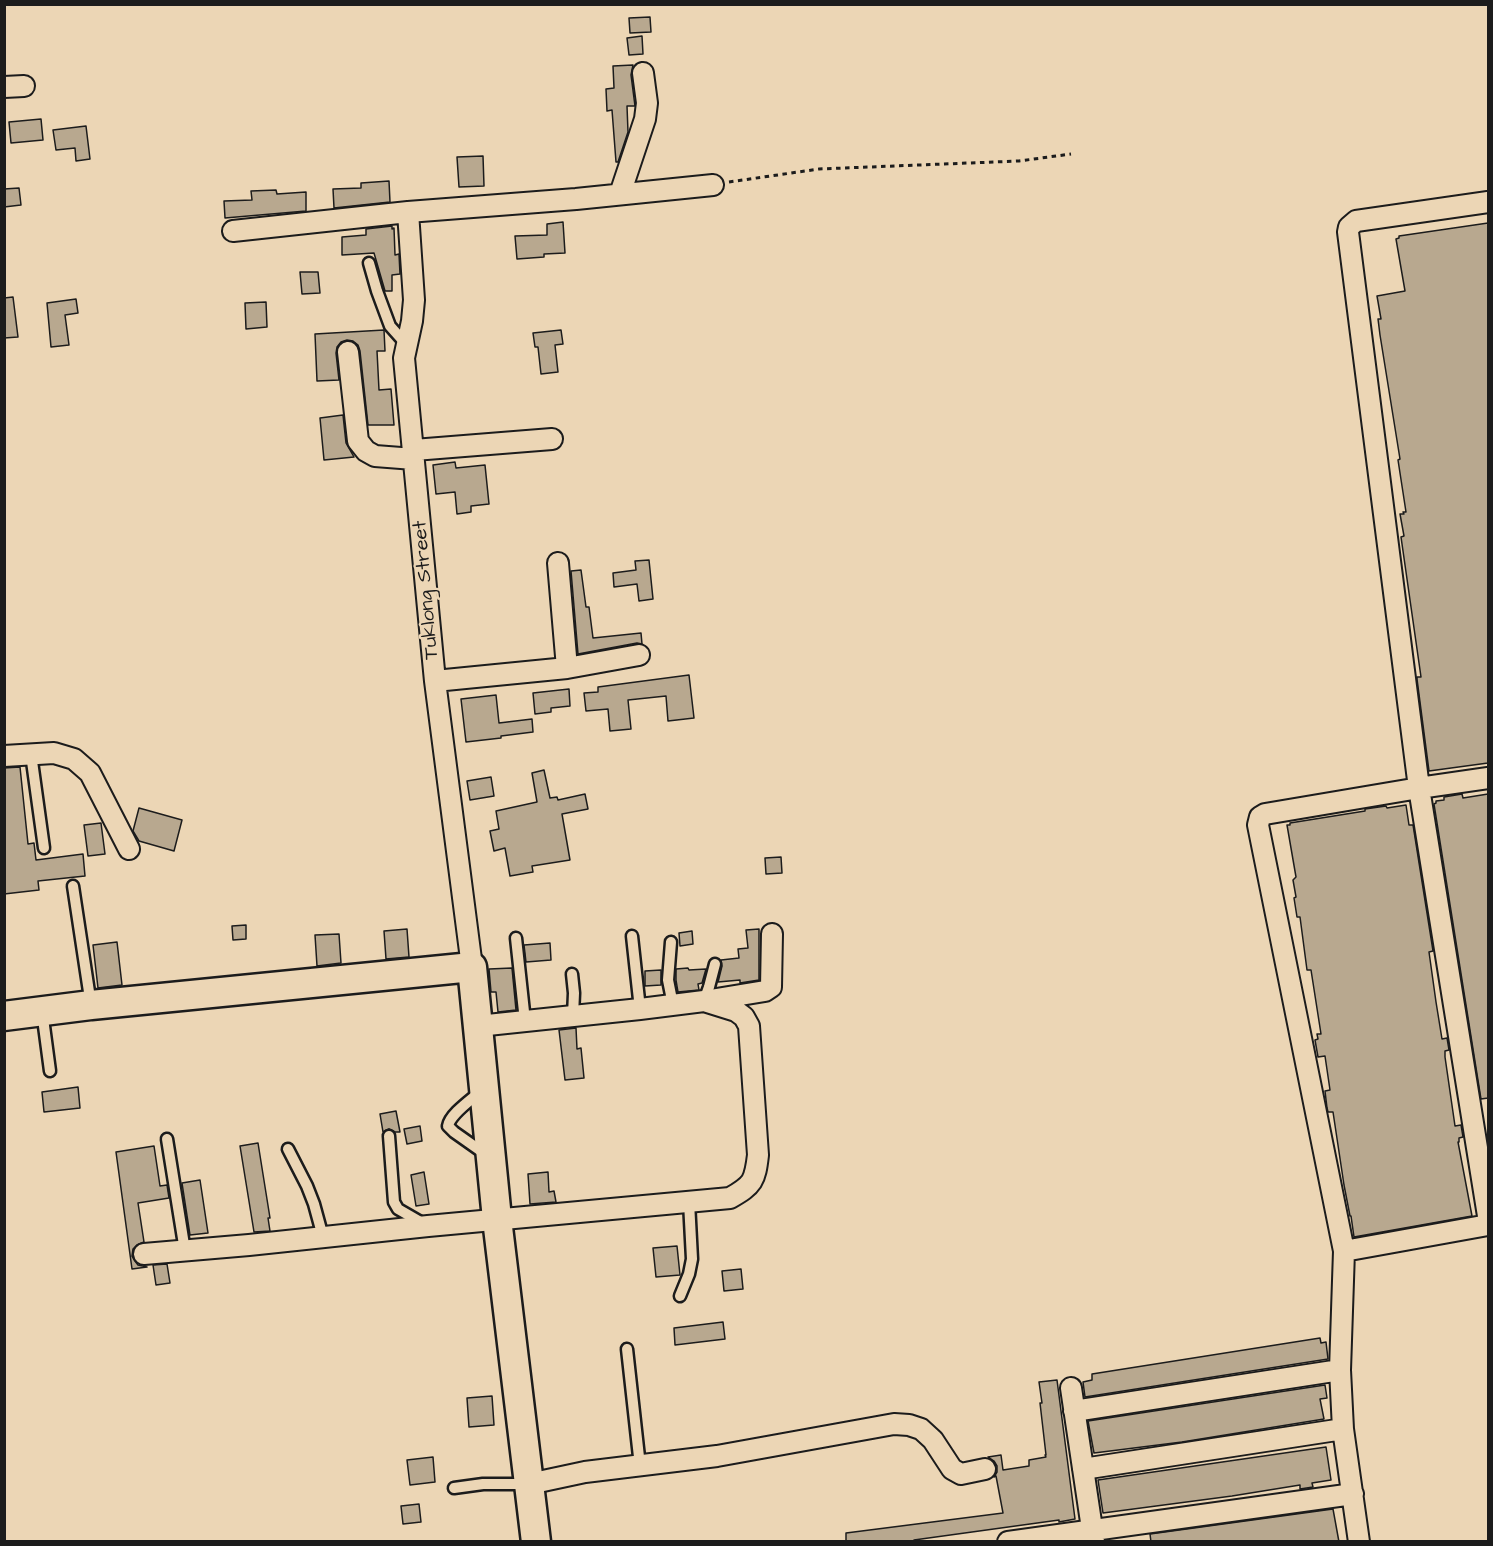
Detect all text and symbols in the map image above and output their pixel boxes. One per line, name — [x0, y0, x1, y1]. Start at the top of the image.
street label: Tuklong Street — [409, 520, 445, 660]

